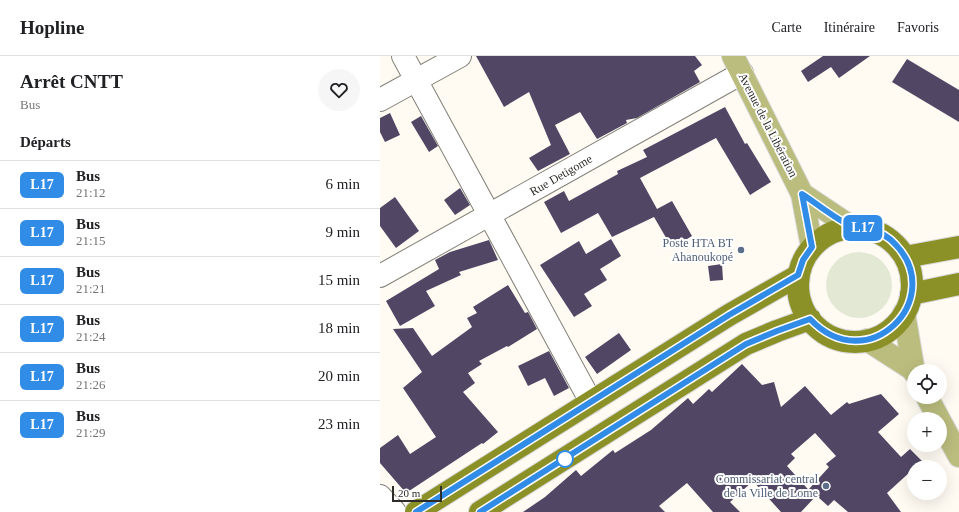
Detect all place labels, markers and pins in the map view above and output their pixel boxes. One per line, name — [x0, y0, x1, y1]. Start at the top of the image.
place label: Poste HTA BT Ahanoukopé — [663, 236, 734, 264]
marker: Poste HTA BT Ahanoukopé — [736, 245, 746, 255]
unlabelled marker — [556, 450, 574, 468]
place label: Commissariat central de la Ville de Lome — [716, 472, 819, 500]
marker: Commissariat central de la Ville de Lome — [821, 481, 831, 491]

